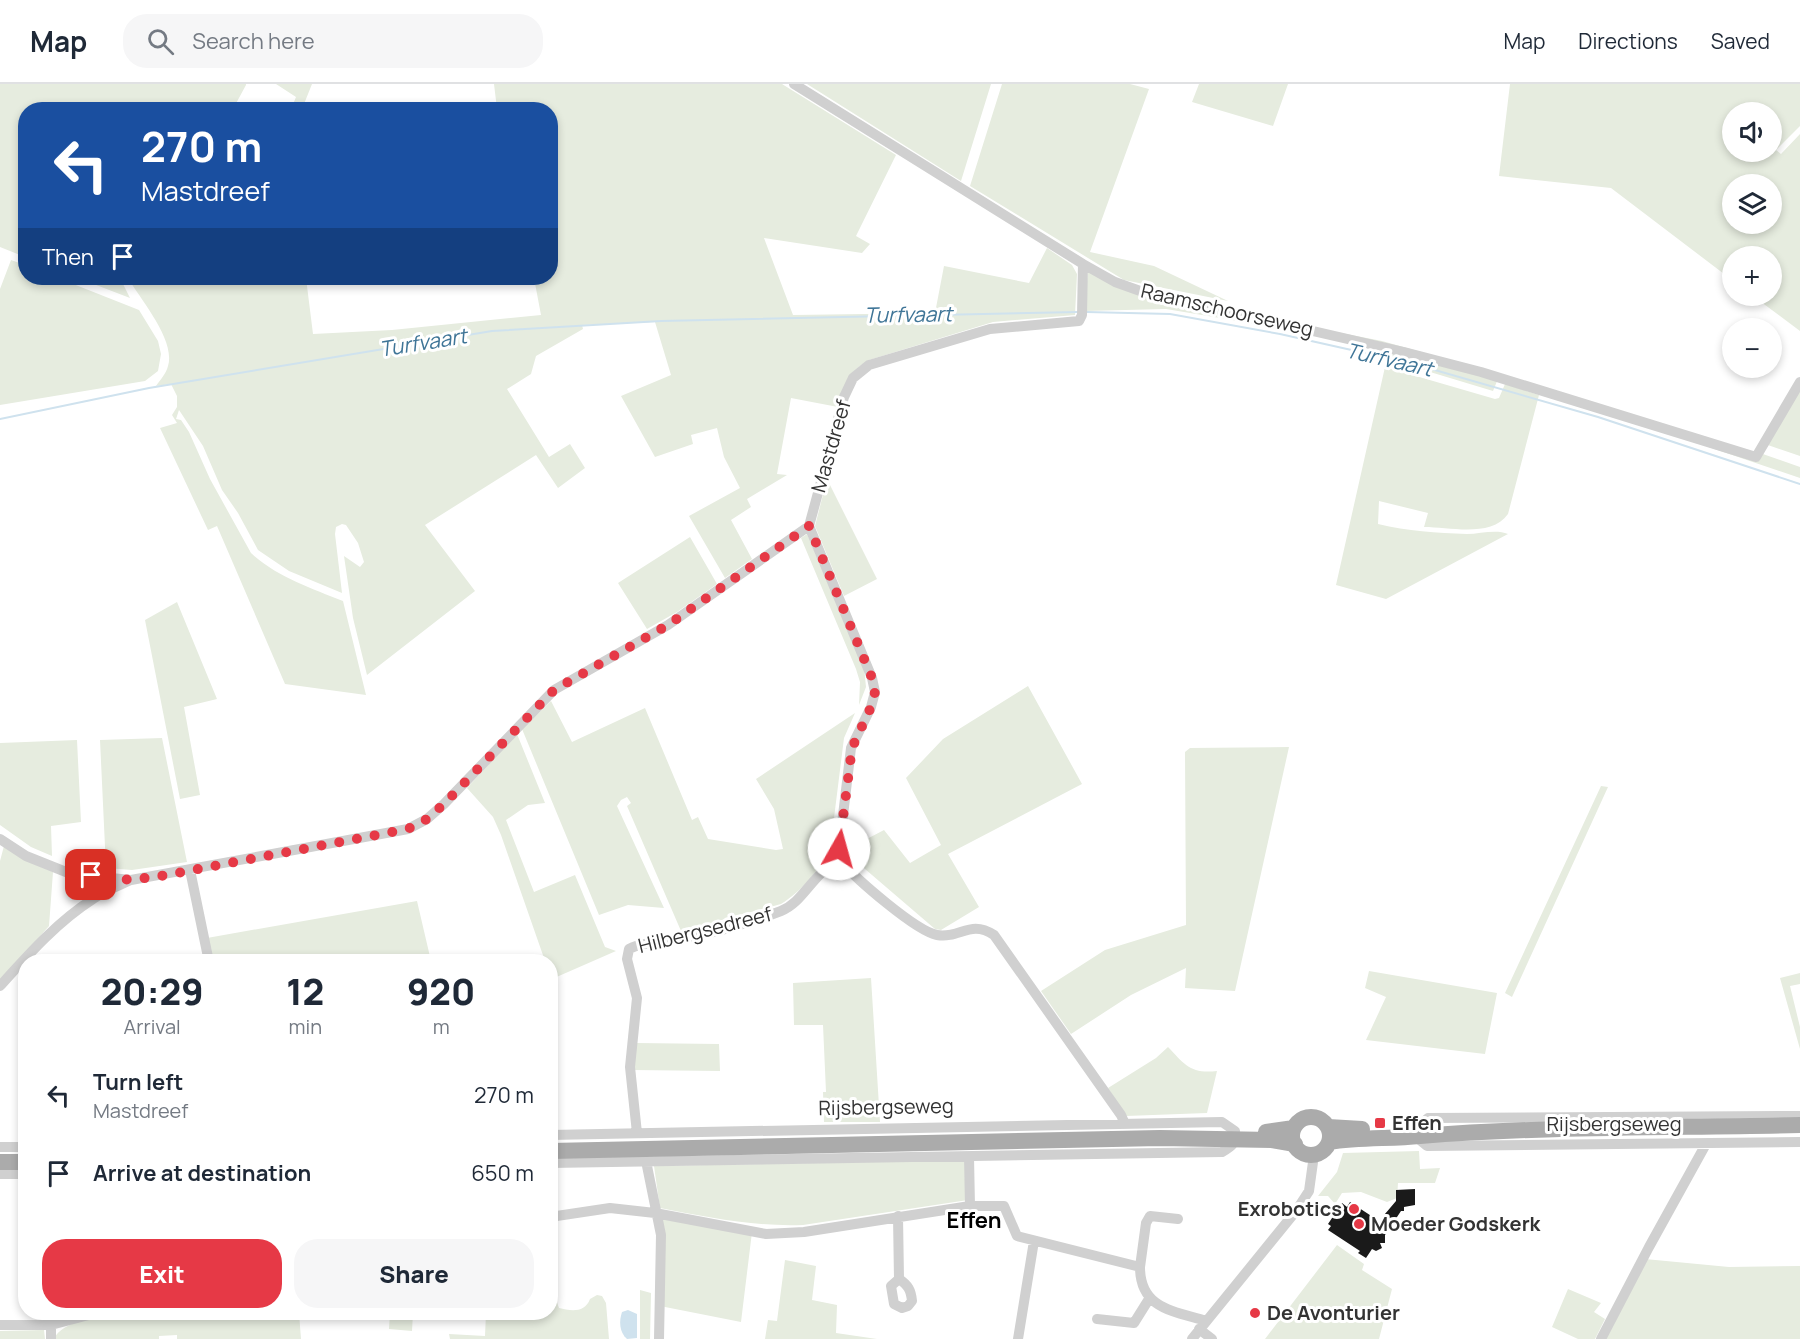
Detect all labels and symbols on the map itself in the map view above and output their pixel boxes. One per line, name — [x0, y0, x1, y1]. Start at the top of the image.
street label: Raamschoorseweg — [1138, 277, 1316, 342]
water label: Turfvaart — [864, 299, 955, 329]
water label: Turfvaart — [377, 321, 471, 363]
water label: Turfvaart — [1343, 335, 1438, 383]
street label: Mastdreef — [804, 396, 857, 495]
position arrow — [807, 817, 871, 881]
pin — [65, 849, 116, 900]
street label: Hilbergsedreef — [635, 900, 774, 959]
street label: Rijsbergseweg — [818, 1092, 954, 1121]
place label: Effen — [1392, 1109, 1442, 1136]
street label: Rijsbergseweg — [1546, 1110, 1682, 1137]
marker: Effen — [1373, 1116, 1387, 1130]
place label: Exrobotics — [1238, 1195, 1342, 1222]
marker: Exrobotics — [1347, 1202, 1361, 1216]
district label: Effen — [947, 1205, 1001, 1235]
place label: Moeder Godskerk — [1371, 1210, 1542, 1237]
marker: Moeder Godskerk — [1352, 1217, 1366, 1231]
place label: De Avonturier — [1267, 1299, 1400, 1326]
marker: De Avonturier — [1248, 1306, 1262, 1320]

